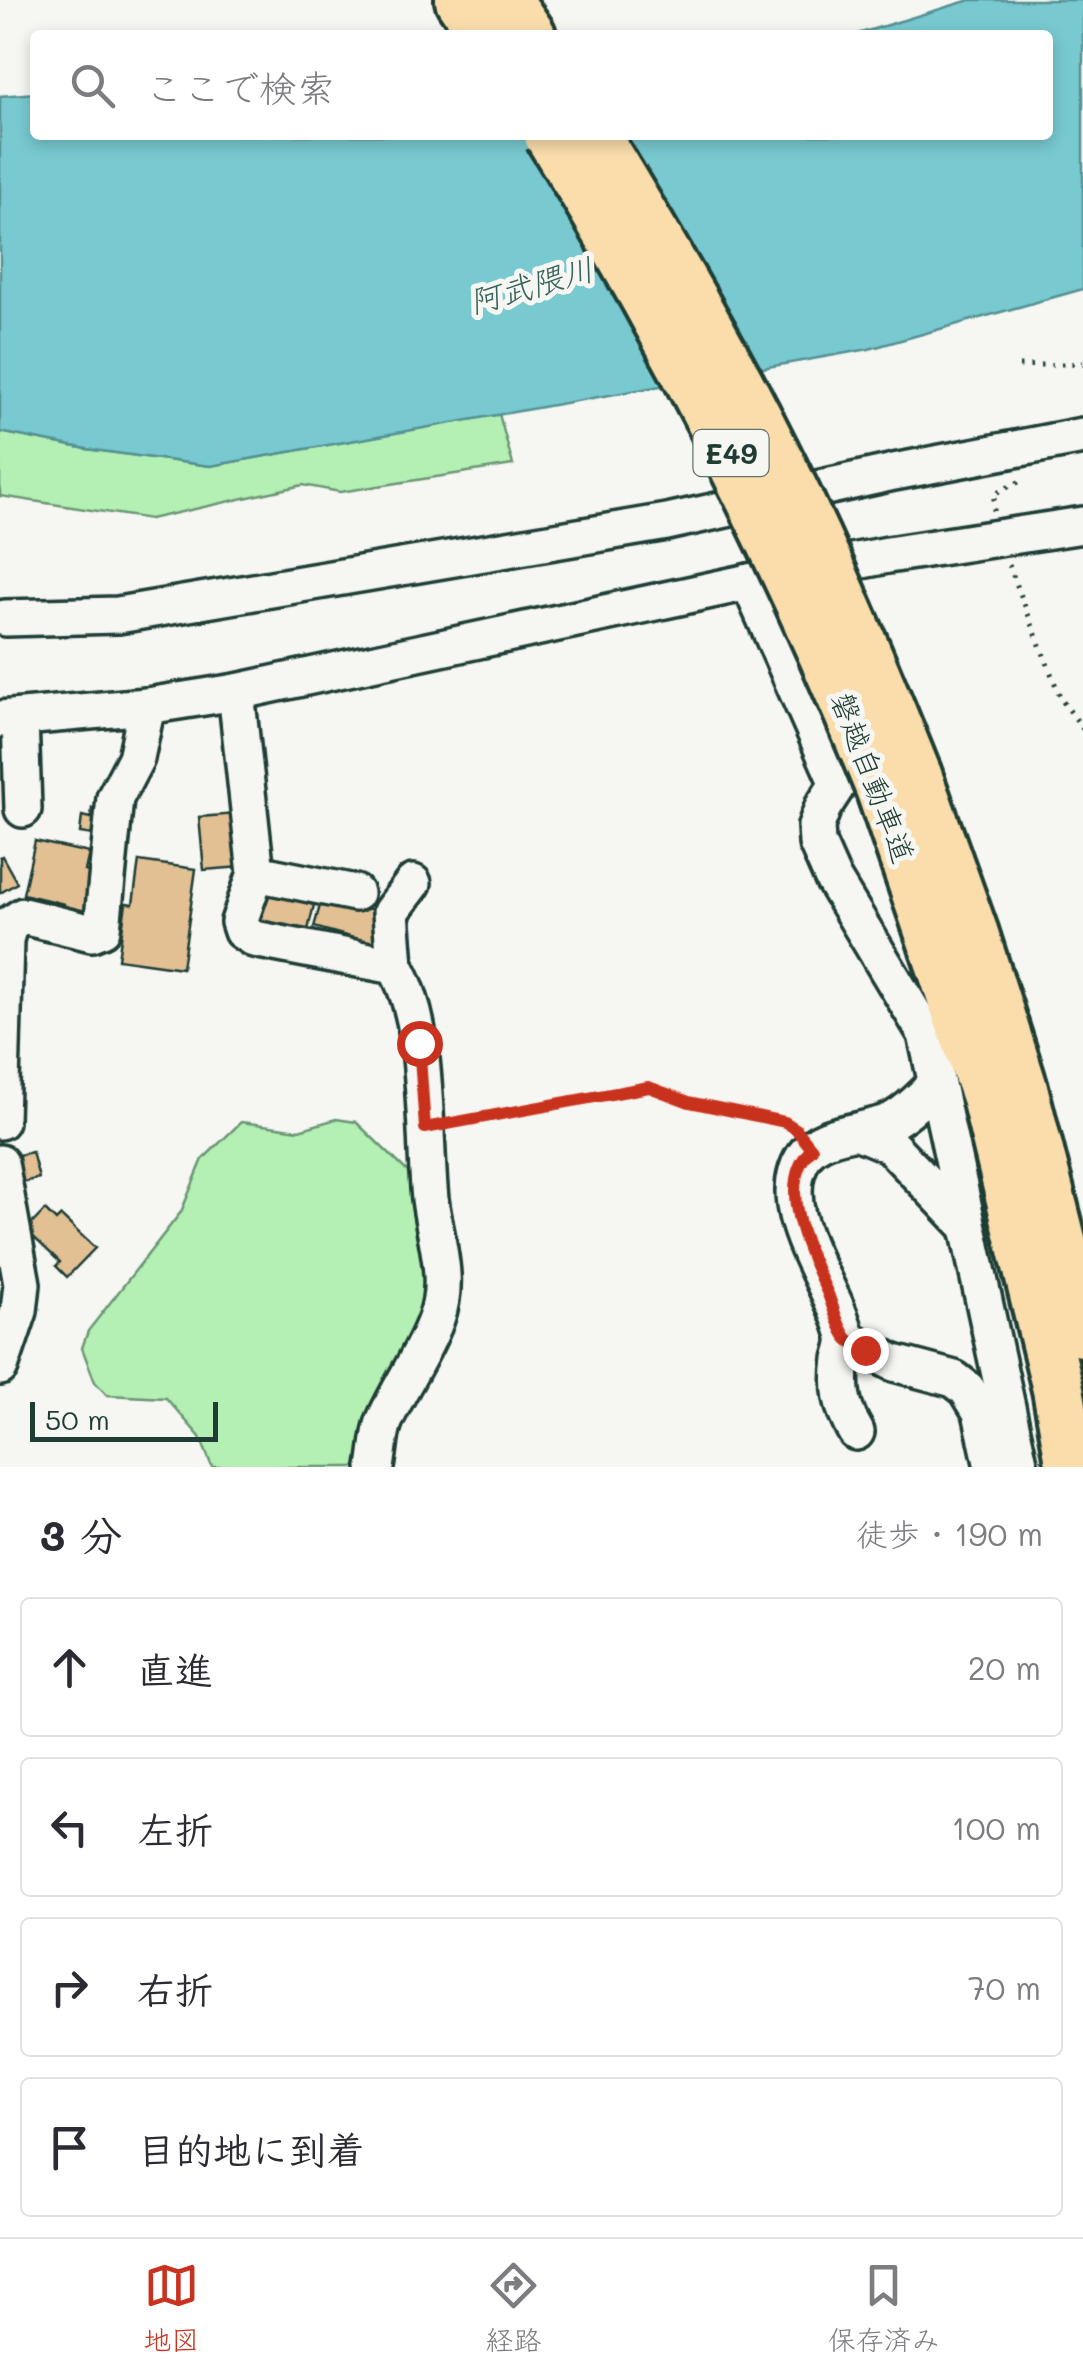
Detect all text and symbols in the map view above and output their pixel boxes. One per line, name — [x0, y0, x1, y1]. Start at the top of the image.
search box — [30, 30, 1053, 140]
icon: search — [65, 58, 120, 113]
text: ここで検索 — [145, 62, 335, 112]
water label: 阿武隈川 — [464, 246, 598, 322]
road number: E49 — [694, 430, 768, 476]
street label: 磐越自動車道 — [823, 686, 925, 868]
route start — [397, 1021, 443, 1067]
route end — [843, 1328, 889, 1374]
scale bar — [30, 1397, 218, 1442]
text: 50 m — [45, 1401, 110, 1437]
text: 3 分 — [40, 1507, 122, 1562]
text: 徒歩 · 190 m — [856, 1512, 1043, 1554]
icon: ahead — [42, 1640, 97, 1695]
text: 直進 — [137, 1644, 213, 1694]
text: 20 m — [968, 1646, 1041, 1688]
icon: left — [42, 1800, 97, 1855]
text: 左折 — [137, 1804, 213, 1854]
text: 100 m — [951, 1806, 1041, 1848]
icon: right — [42, 1960, 97, 2015]
text: 右折 — [137, 1964, 213, 2014]
text: 70 m — [968, 1966, 1041, 2008]
icon: arrive — [42, 2120, 97, 2175]
text: 目的地に到着 — [137, 2124, 365, 2174]
tab: 地図 — [143, 2258, 199, 2358]
tab: 経路 — [485, 2258, 542, 2358]
tab: 保存済み — [828, 2258, 940, 2358]

